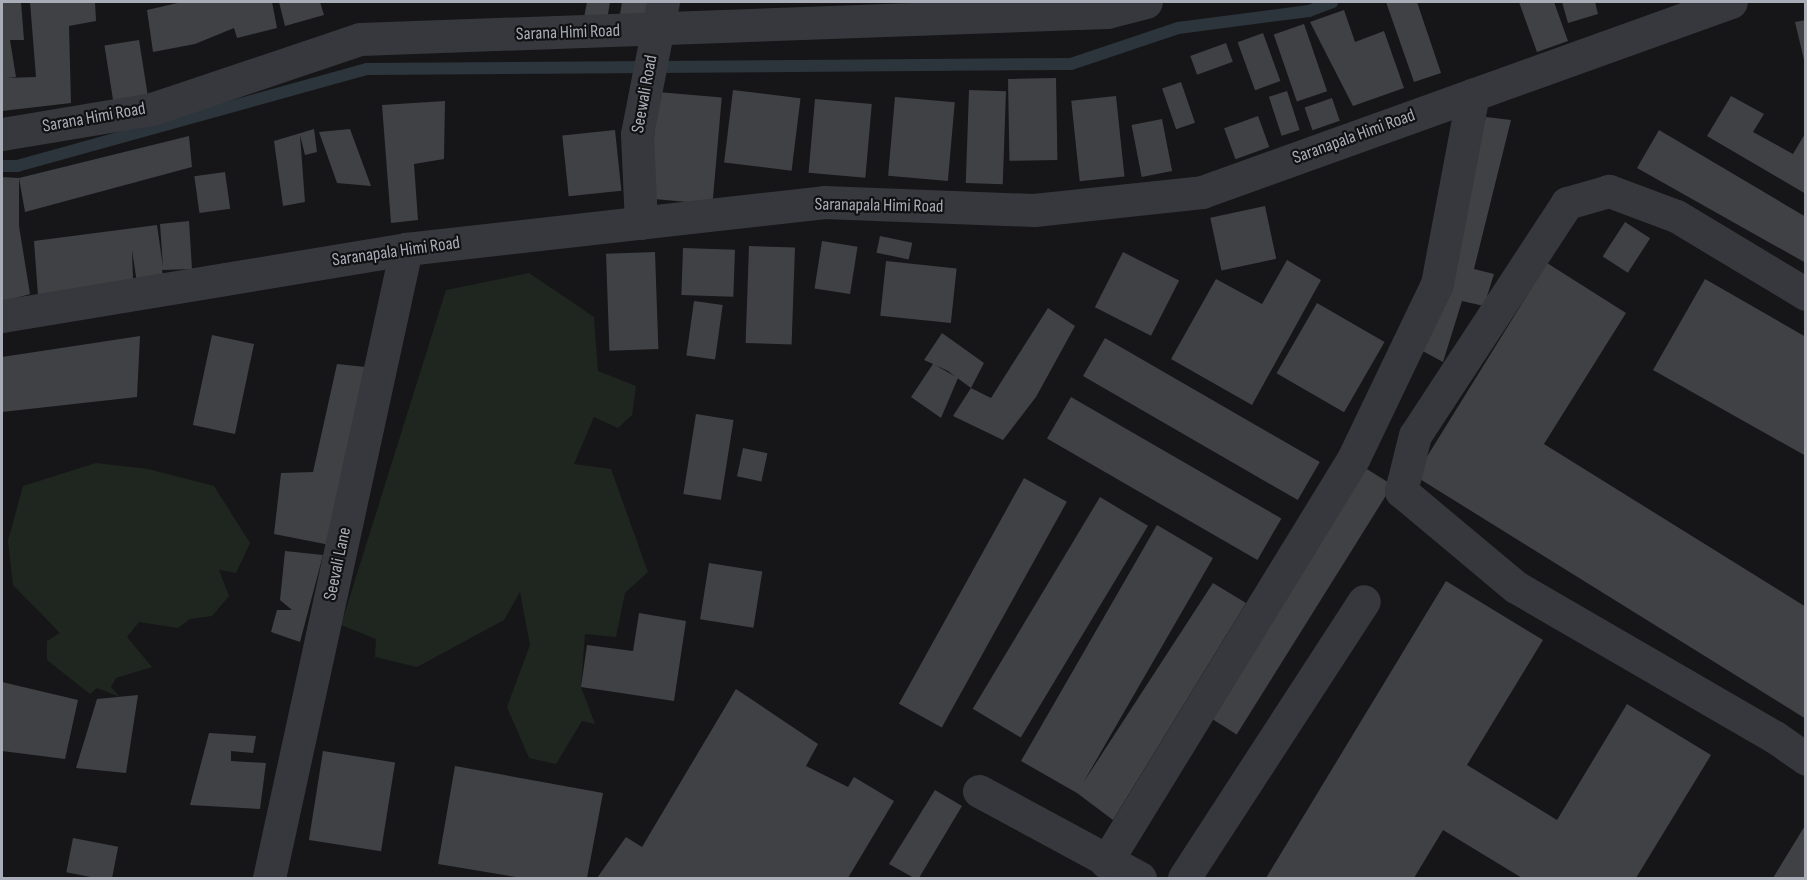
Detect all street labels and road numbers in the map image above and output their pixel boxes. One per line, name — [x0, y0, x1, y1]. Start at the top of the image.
street label: Sarana Himi Road — [516, 20, 620, 46]
street label: Seewali Road — [628, 53, 662, 135]
street label: Sarana Himi Road — [41, 98, 147, 138]
street label: Saranapala Himi Road — [1290, 105, 1418, 169]
street label: Saranapala Himi Road — [814, 194, 944, 218]
street label: Saranapala Himi Road — [331, 232, 461, 272]
street label: Seevali Lane — [320, 525, 356, 603]

